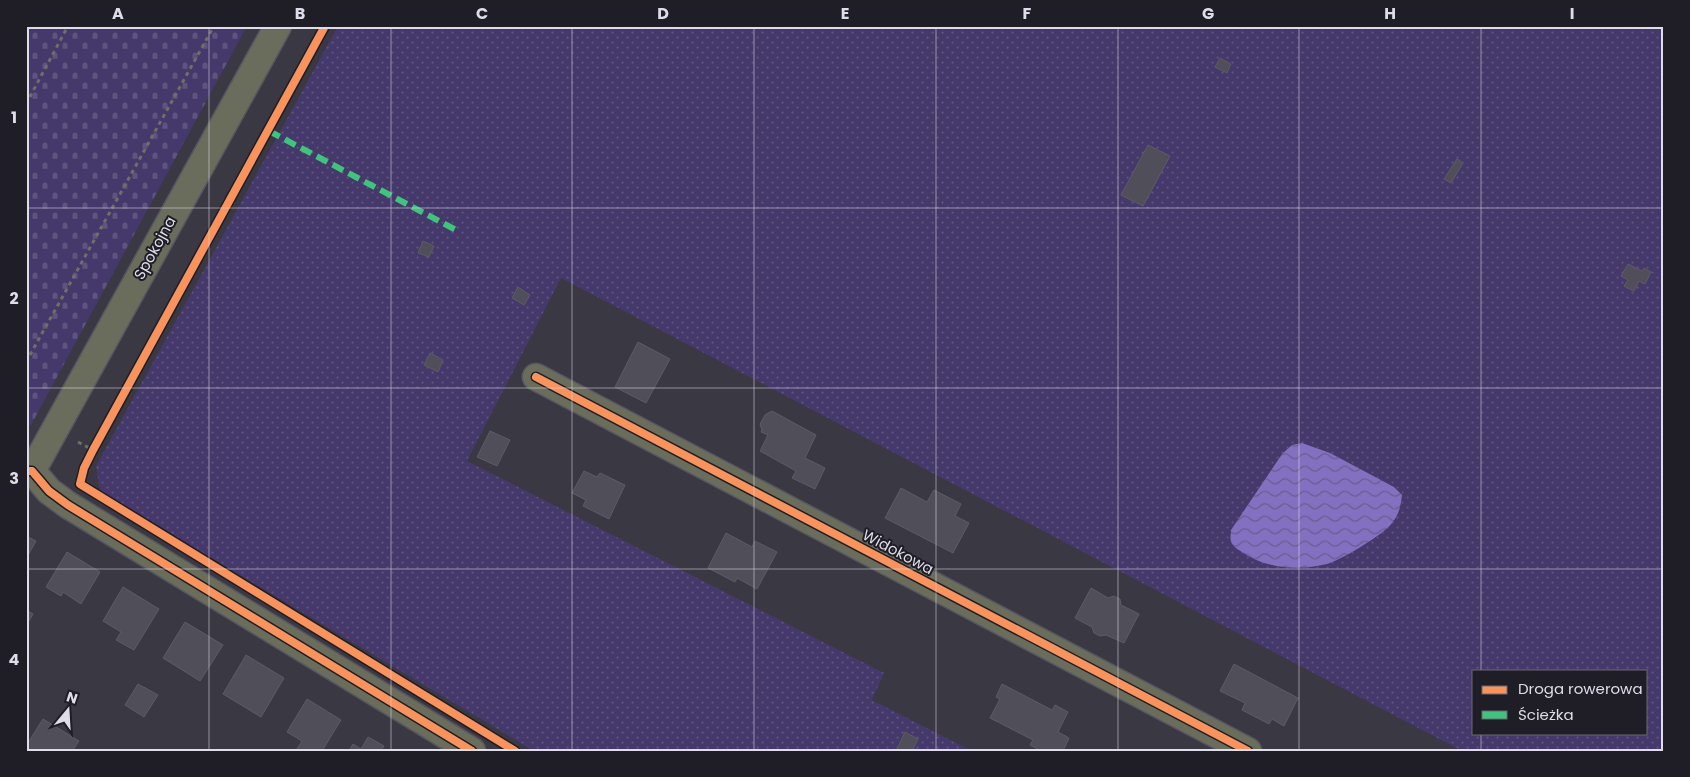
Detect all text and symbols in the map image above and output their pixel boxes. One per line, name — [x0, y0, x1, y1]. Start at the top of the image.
text: A — [112, 2, 124, 25]
text: B — [295, 2, 305, 25]
text: C — [476, 2, 488, 25]
text: D — [657, 2, 669, 25]
text: E — [841, 2, 849, 25]
text: F — [1023, 2, 1032, 25]
text: G — [1202, 2, 1214, 25]
text: H — [1384, 2, 1396, 25]
text: I — [1570, 2, 1574, 25]
text: 1 — [11, 106, 17, 129]
street label: Spokojna — [129, 212, 181, 283]
text: 2 — [9, 287, 19, 310]
text: 3 — [9, 467, 19, 490]
street label: Widokowa — [859, 524, 938, 579]
text: 4 — [9, 648, 20, 671]
legend — [1472, 670, 1648, 734]
text: Droga rowerowa — [1518, 678, 1643, 699]
north arrow — [42, 684, 92, 734]
text: N — [64, 686, 80, 709]
text: Ścieżka — [1518, 704, 1574, 725]

